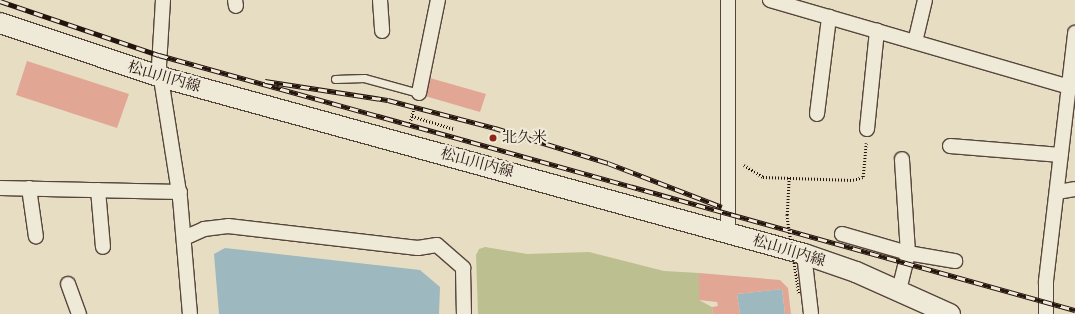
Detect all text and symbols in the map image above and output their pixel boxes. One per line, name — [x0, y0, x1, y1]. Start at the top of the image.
street label: 松山川内線 — [125, 58, 203, 96]
place label: 北久米 — [502, 129, 547, 147]
marker: 北久米 — [487, 132, 499, 144]
street label: 松山川内線 — [438, 145, 516, 181]
street label: 松山川内線 — [751, 231, 827, 271]

